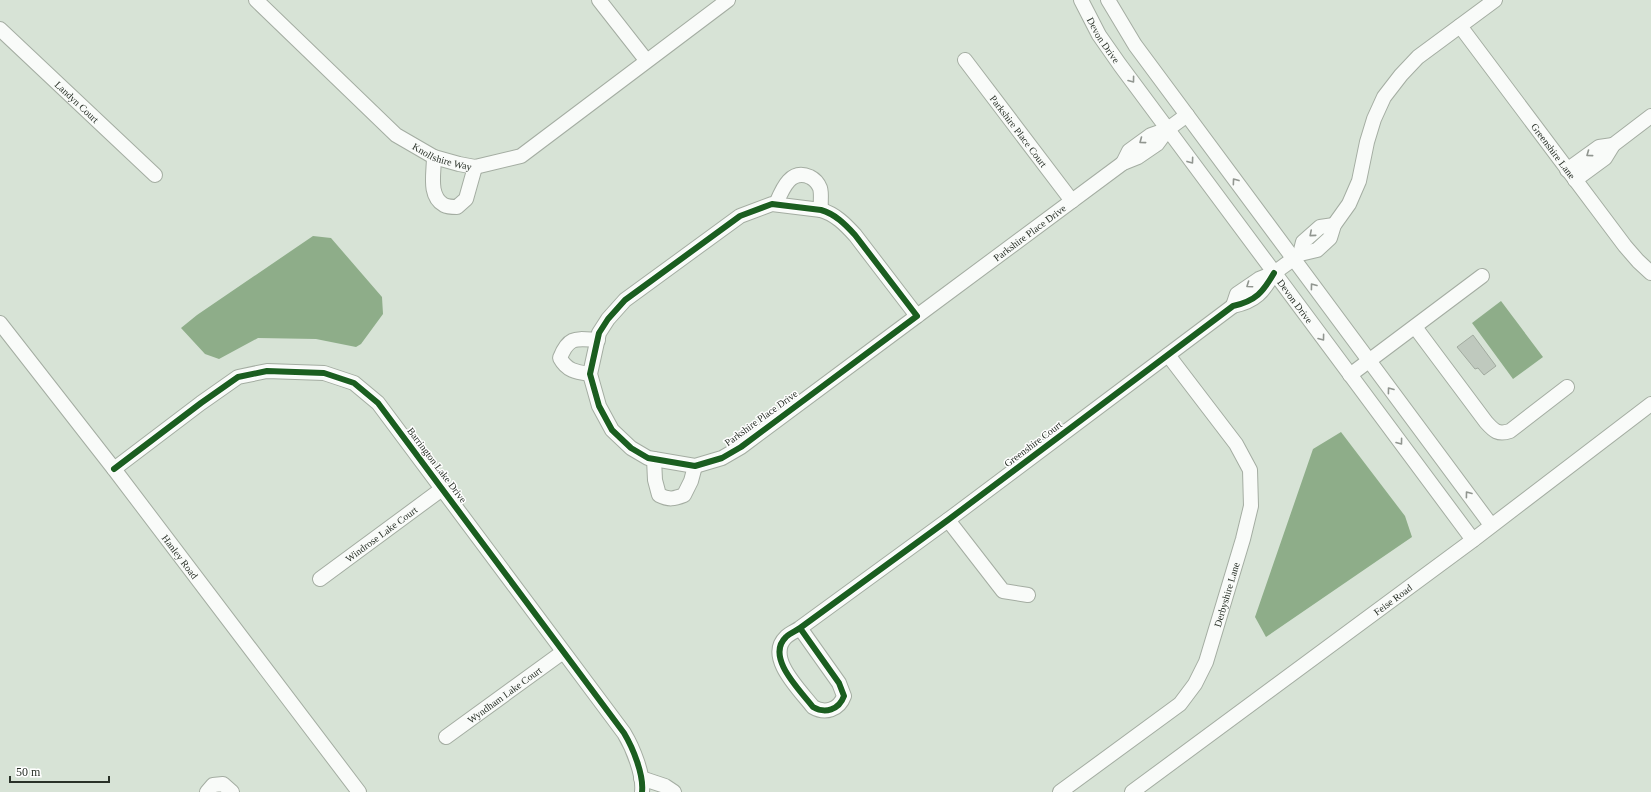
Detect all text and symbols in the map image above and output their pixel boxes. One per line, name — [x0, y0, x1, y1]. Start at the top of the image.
street label: Devon Drive — [1085, 15, 1123, 65]
one-way arrow — [1127, 76, 1134, 83]
street label: Landyn Court — [53, 79, 101, 125]
street label: Parkshire Place Court — [988, 93, 1050, 169]
street label: Greenshire Lane — [1529, 121, 1578, 181]
one-way arrow — [1139, 137, 1146, 144]
street label: Knollshire Way — [411, 140, 473, 172]
one-way arrow — [1586, 149, 1593, 157]
one-way arrow — [1186, 156, 1193, 163]
one-way arrow — [1233, 178, 1240, 185]
street label: Parkshire Place Drive — [991, 202, 1068, 263]
one-way arrow — [1309, 229, 1317, 237]
street label: Devon Drive — [1275, 277, 1316, 326]
one-way arrow — [1247, 280, 1254, 287]
one-way arrow — [1310, 283, 1317, 290]
one-way arrow — [1318, 333, 1325, 340]
one-way arrow — [1387, 387, 1395, 394]
street label: Parkshire Place Drive — [722, 388, 800, 448]
street label: Greenshire Court — [1002, 419, 1064, 469]
street label: Barrington Lake Drive — [405, 425, 469, 505]
one-way arrow — [1395, 438, 1403, 445]
one-way arrow — [1465, 491, 1473, 498]
street label: Windrose Lake Court — [343, 504, 419, 564]
street label: Hanley Road — [160, 532, 201, 581]
street label: Derbyshire Lane — [1211, 560, 1241, 628]
street label: Feise Road — [1371, 582, 1414, 617]
street label: Wyndham Lake Court — [465, 664, 544, 725]
scale bar — [10, 758, 109, 784]
text: 50 m — [16, 765, 41, 779]

